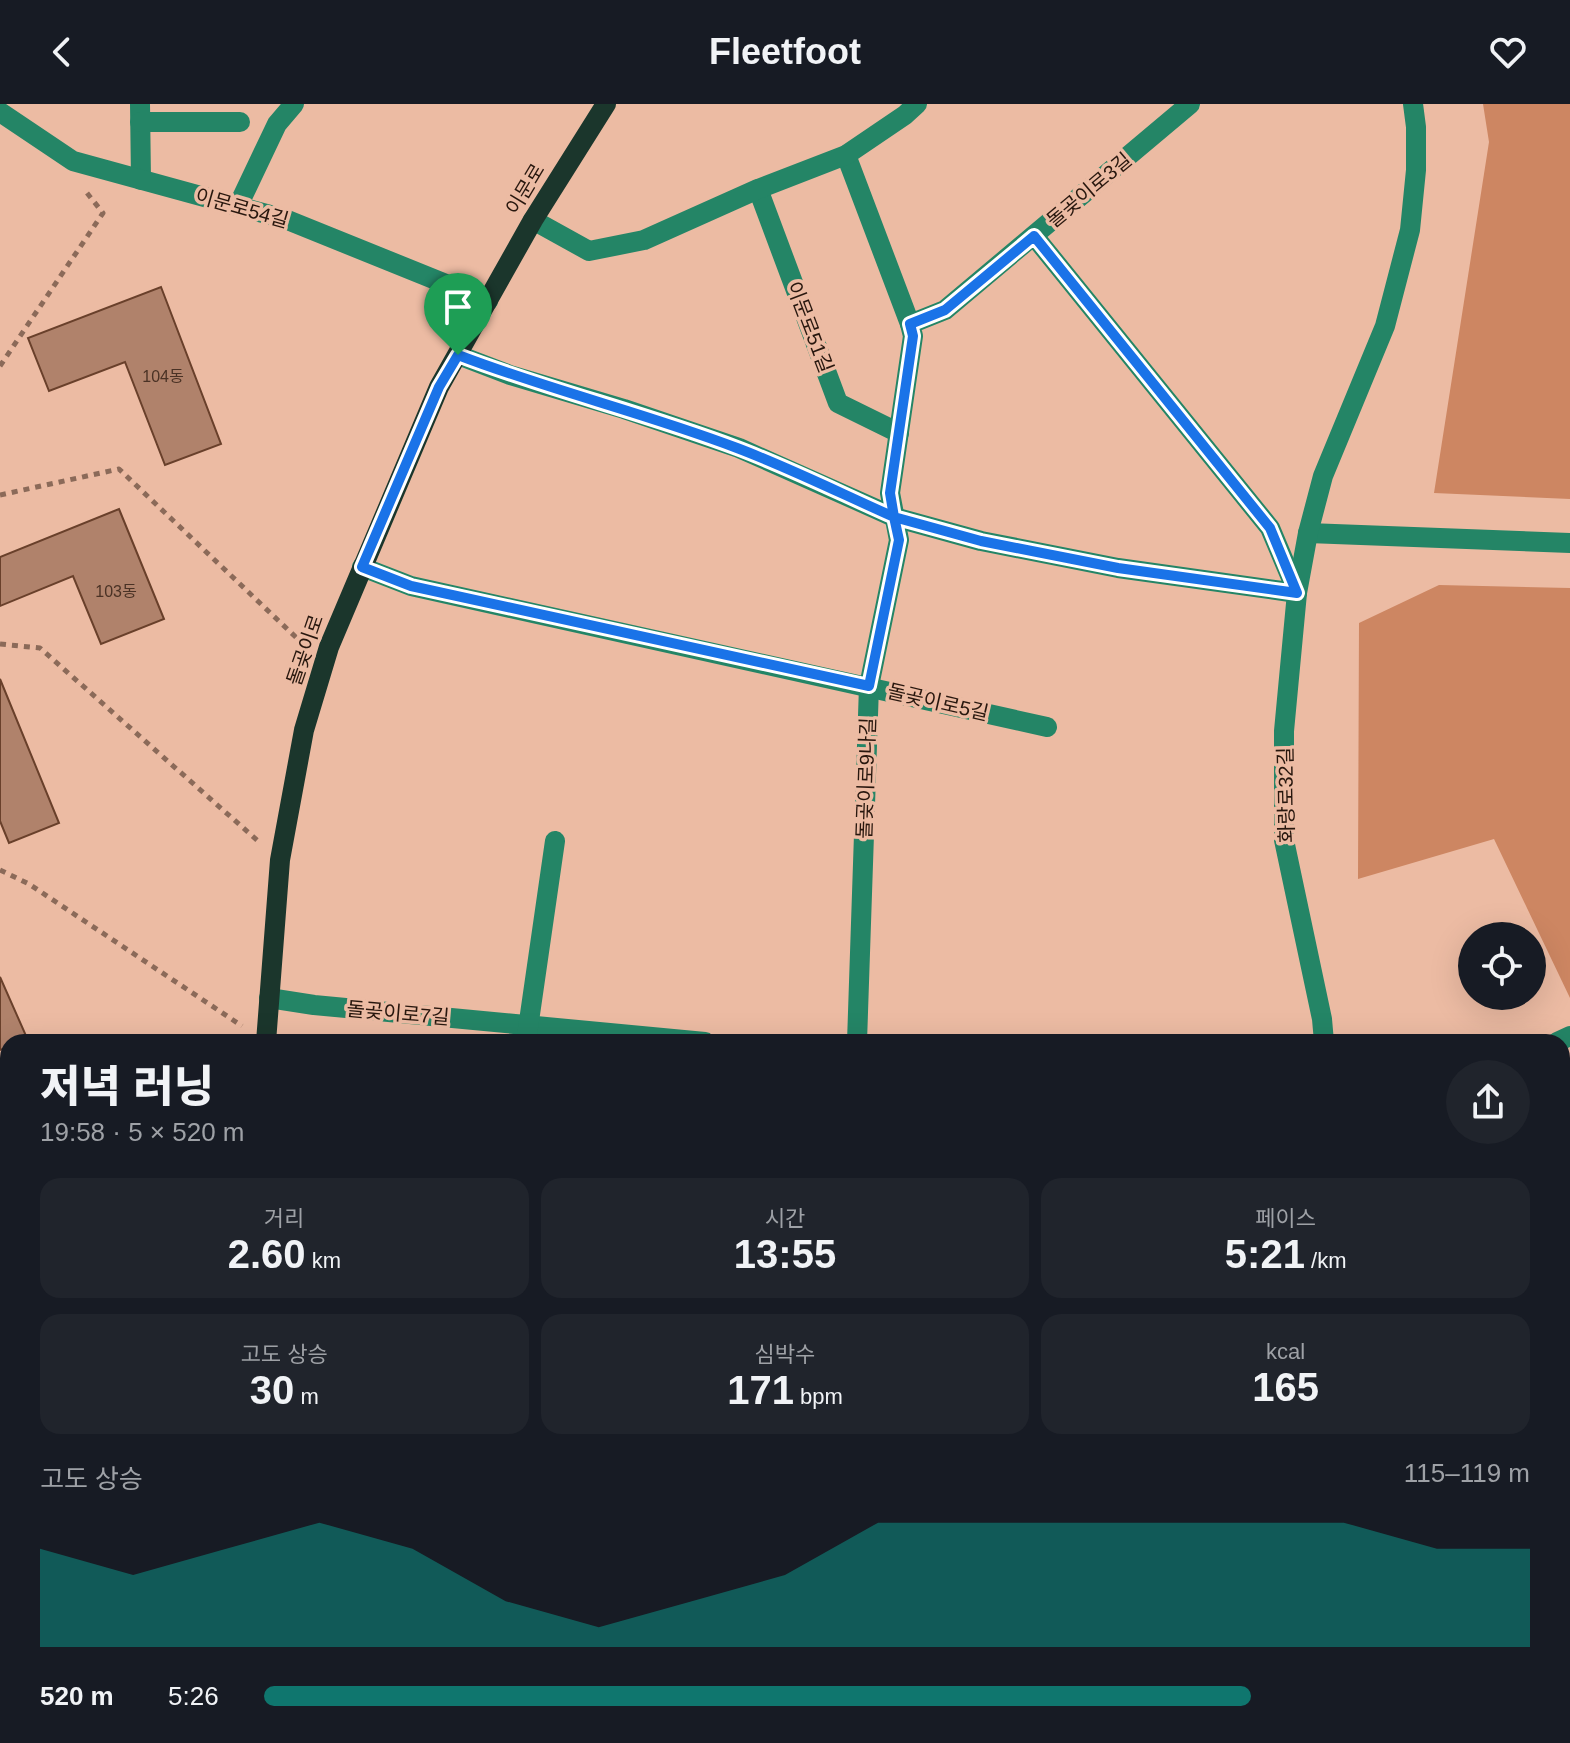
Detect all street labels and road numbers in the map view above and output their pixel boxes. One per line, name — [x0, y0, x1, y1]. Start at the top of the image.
street label: 돌곶이로3길 — [1042, 148, 1136, 232]
street label: 이문로 — [501, 160, 549, 218]
street label: 이문로54길 — [193, 184, 291, 232]
street label: 이문로51길 — [783, 278, 837, 376]
street label: 돌곶이로 — [283, 612, 327, 688]
street label: 돌곶이로5길 — [885, 680, 991, 724]
street label: 돌곶이로9나길 — [853, 717, 879, 839]
street label: 화랑로32길 — [1274, 747, 1298, 843]
street label: 돌곶이로7길 — [346, 998, 450, 1028]

